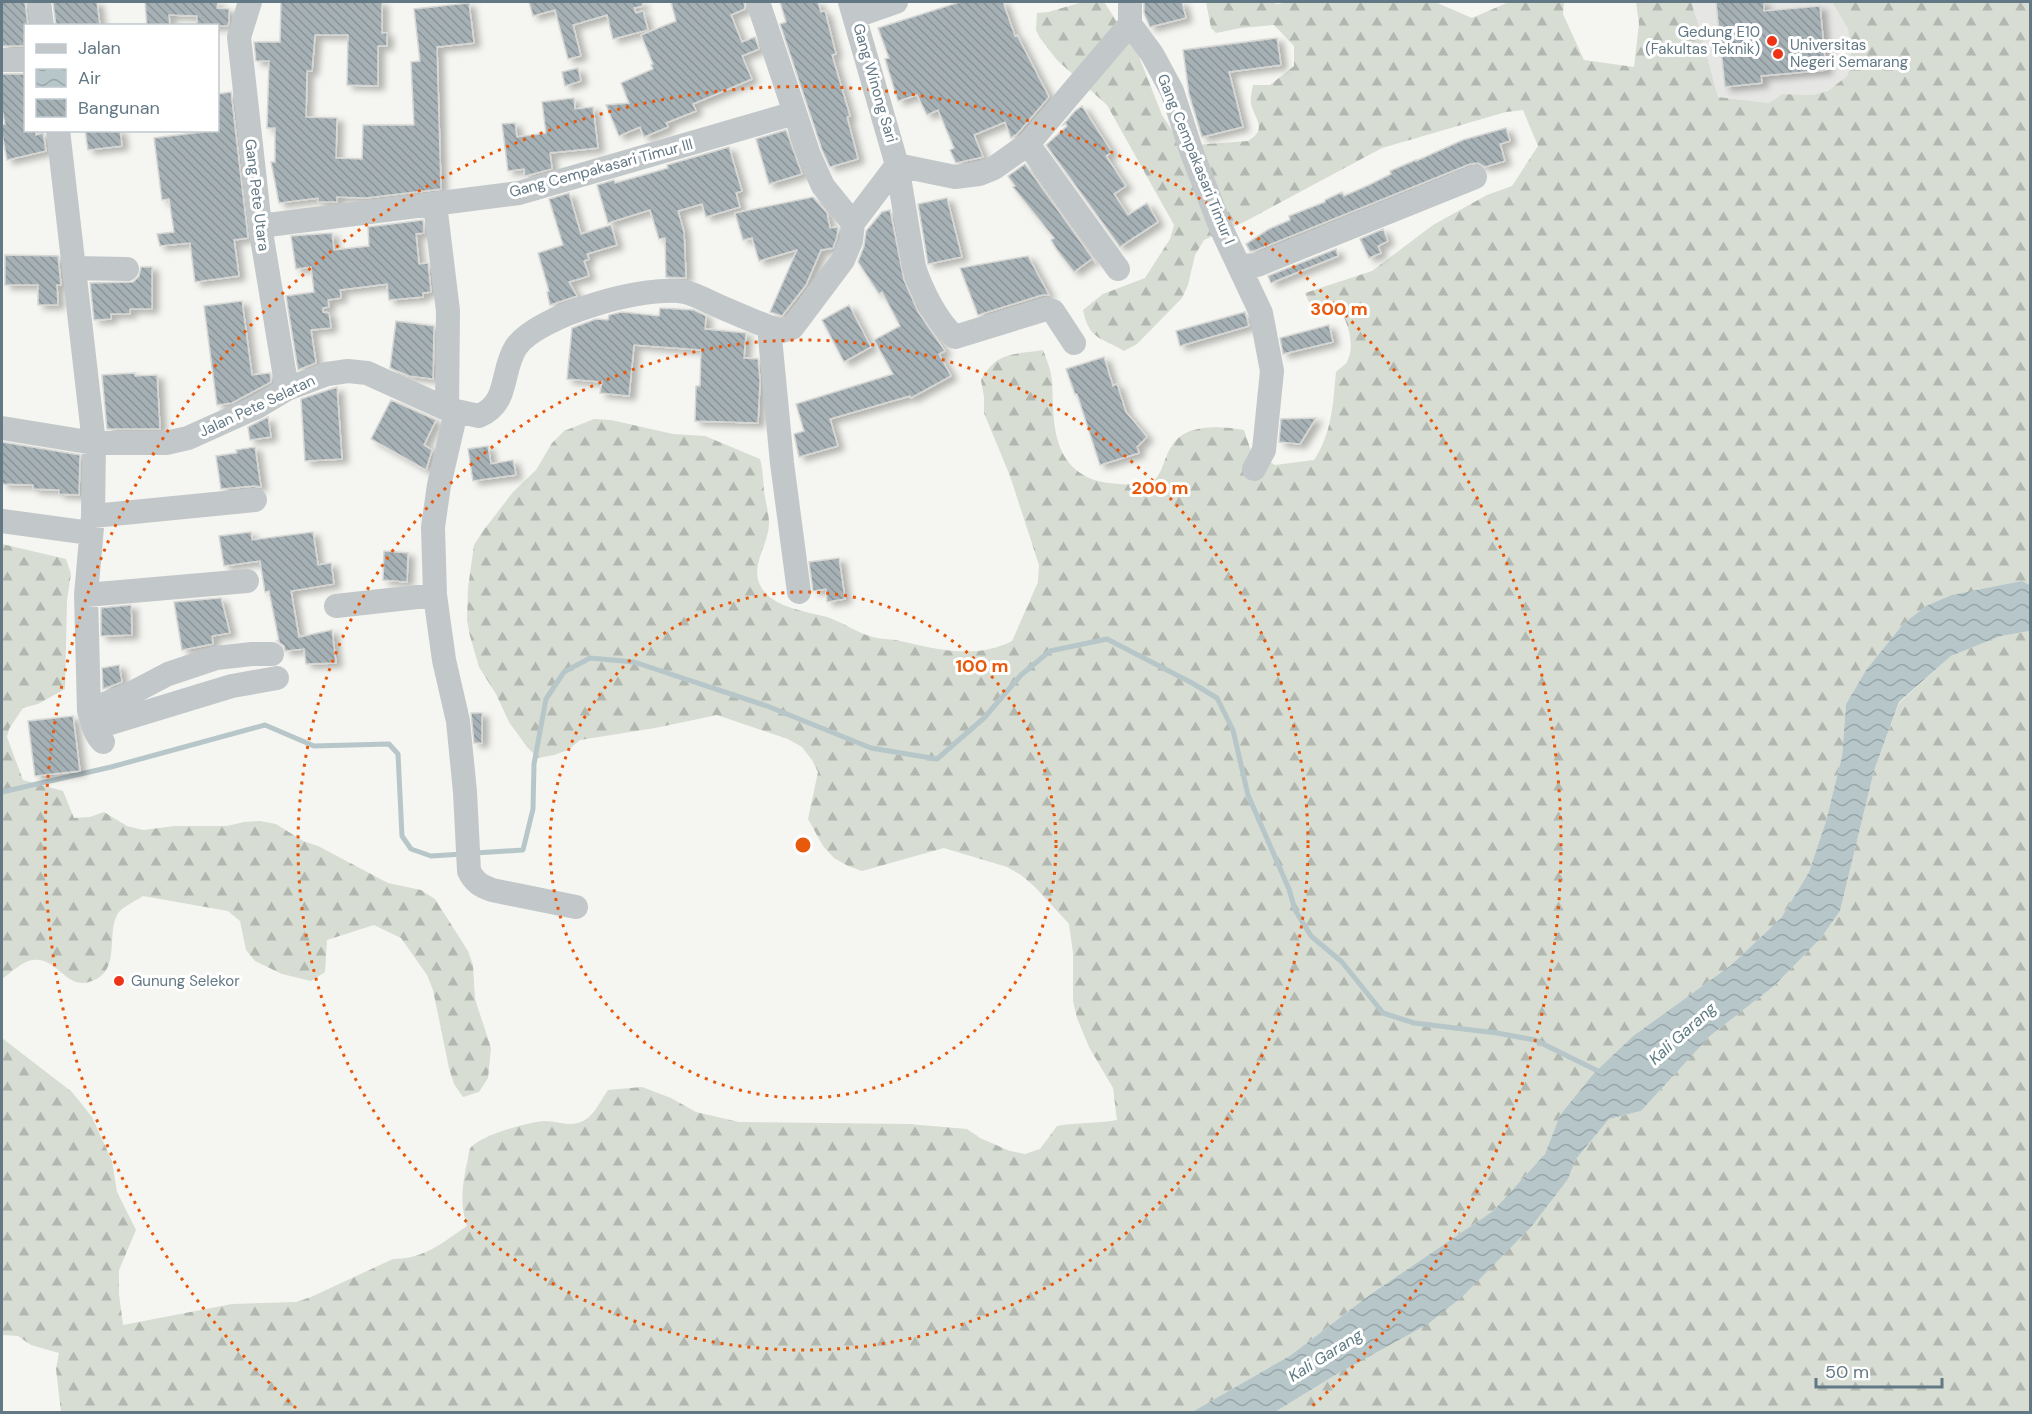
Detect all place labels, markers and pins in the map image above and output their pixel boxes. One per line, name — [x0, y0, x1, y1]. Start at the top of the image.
place label: Gedung E10 (Fakultas Teknik) — [1645, 22, 1760, 59]
marker: Gedung E10 (Fakultas Teknik) — [1765, 34, 1779, 48]
place label: Universitas Negeri Semarang — [1790, 35, 1908, 72]
marker: Universitas Negeri Semarang — [1771, 47, 1785, 61]
centre of rings — [793, 835, 813, 855]
place label: Gunung Selekor — [131, 971, 240, 991]
marker: Gunung Selekor — [112, 974, 126, 988]

